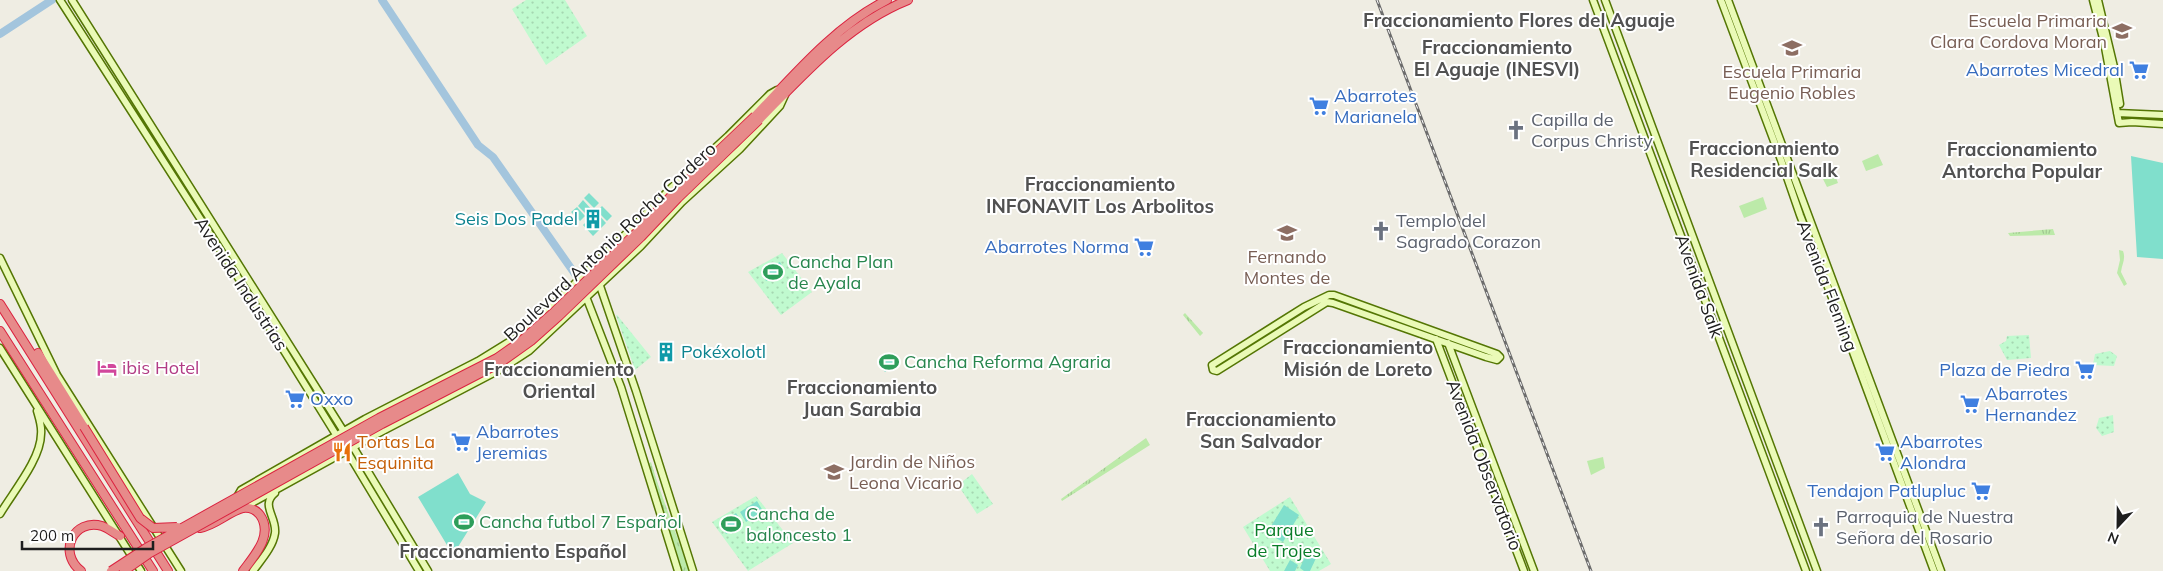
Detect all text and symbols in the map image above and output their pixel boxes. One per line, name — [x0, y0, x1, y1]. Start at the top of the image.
district label: Fraccionamiento Flores del Aguaje — [1363, 8, 1675, 32]
place label: Escuela Primaria Clara Cordova Moran — [1930, 9, 2107, 53]
school or university icon: Escuela Primaria Clara Cordova Moran — [2111, 20, 2133, 42]
district label: Fraccionamiento El Aguaje (INESVI) — [1414, 35, 1580, 81]
school or university icon: Escuela Primaria Eugenio Robles — [1781, 37, 1803, 59]
place label: Abarrotes Micedral — [1966, 58, 2124, 81]
supermarket icon: Abarrotes Micedral — [2128, 59, 2150, 81]
place label: Escuela Primaria Eugenio Robles — [1723, 60, 1861, 104]
place label: Abarrotes Marianela — [1334, 84, 1417, 128]
supermarket icon: Abarrotes Marianela — [1308, 95, 1330, 117]
place label: Capilla de Corpus Christy — [1531, 108, 1653, 152]
church icon: Capilla de Corpus Christy — [1505, 119, 1527, 141]
district label: Fraccionamiento Residencial Salk — [1689, 136, 1839, 182]
street label: Boulevard Antonio Rocha Cordero — [499, 137, 721, 346]
district label: Fraccionamiento Antorcha Popular — [1942, 137, 2103, 183]
district label: Fraccionamiento INFONAVIT Los Arbolitos — [986, 172, 1214, 218]
place label: Seis Dos Padel — [455, 207, 578, 230]
building icon: Seis Dos Padel — [582, 208, 604, 230]
place label: Templo del Sagrado Corazon — [1396, 209, 1541, 253]
street label: Avenida Industrias — [190, 212, 293, 355]
street label: Avenida Fleming — [1792, 217, 1863, 355]
church icon: Templo del Sagrado Corazon — [1370, 220, 1392, 242]
school or university icon: Fernando Montes de — [1276, 222, 1298, 244]
street label: Avenida Salk — [1670, 231, 1729, 342]
place label: Abarrotes Norma — [985, 235, 1129, 258]
supermarket icon: Abarrotes Norma — [1133, 236, 1155, 258]
place label: Fernando Montes de — [1244, 245, 1330, 289]
place label: Cancha Plan de Ayala — [788, 250, 894, 294]
sports icon: Cancha Plan de Ayala — [762, 261, 784, 283]
district label: Fraccionamiento Misión de Loreto — [1283, 335, 1433, 381]
place label: Pokéxolotl — [681, 340, 766, 363]
building icon: Pokéxolotl — [655, 341, 677, 363]
place label: Cancha Reforma Agraria — [904, 350, 1111, 373]
sports icon: Cancha Reforma Agraria — [878, 351, 900, 373]
place label: ibis Hotel — [122, 356, 199, 379]
hotel icon: ibis Hotel — [96, 357, 118, 379]
district label: Fraccionamiento Oriental — [484, 357, 634, 403]
place label: Plaza de Piedra — [1939, 358, 2070, 381]
supermarket icon: Plaza de Piedra — [2074, 359, 2096, 381]
district label: Fraccionamiento Juan Sarabia — [787, 375, 937, 421]
street label: Avenida Observatorio — [1441, 376, 1528, 554]
place label: Abarrotes Hernandez — [1985, 382, 2077, 426]
place label: Oxxo — [310, 387, 353, 410]
supermarket icon: Oxxo — [284, 388, 306, 410]
supermarket icon: Abarrotes Hernandez — [1959, 393, 1981, 415]
district label: Fraccionamiento San Salvador — [1186, 407, 1336, 453]
place label: Abarrotes Jeremias — [476, 420, 559, 464]
place label: Tortas La Esquinita — [357, 430, 435, 474]
place label: Abarrotes Alondra — [1900, 430, 1983, 474]
supermarket icon: Abarrotes Jeremias — [450, 431, 472, 453]
restaurant icon: Tortas La Esquinita — [331, 441, 353, 463]
supermarket icon: Abarrotes Alondra — [1874, 441, 1896, 463]
place label: Jardin de Niños Leona Vicario — [849, 450, 975, 494]
school or university icon: Jardin de Niños Leona Vicario — [823, 461, 845, 483]
place label: Tendajon Patlupluc — [1807, 479, 1966, 502]
supermarket icon: Tendajon Patlupluc — [1970, 480, 1992, 502]
north arrow — [2093, 501, 2143, 551]
place label: Cancha de baloncesto 1 — [746, 502, 852, 546]
place label: Parroquia de Nuestra Señora del Rosario — [1836, 505, 2014, 549]
place label: Cancha futbol 7 Español — [479, 510, 682, 533]
sports icon: Cancha futbol 7 Español — [453, 511, 475, 533]
sports icon: Cancha de baloncesto 1 — [720, 513, 742, 535]
church icon: Parroquia de Nuestra Señora del Rosario — [1810, 516, 1832, 538]
scale bar — [22, 518, 154, 550]
park label: Parque de Trojes — [1247, 518, 1321, 562]
text: 200 m — [30, 526, 74, 545]
text: N — [2105, 528, 2121, 548]
district label: Fraccionamiento Español — [399, 539, 627, 563]

